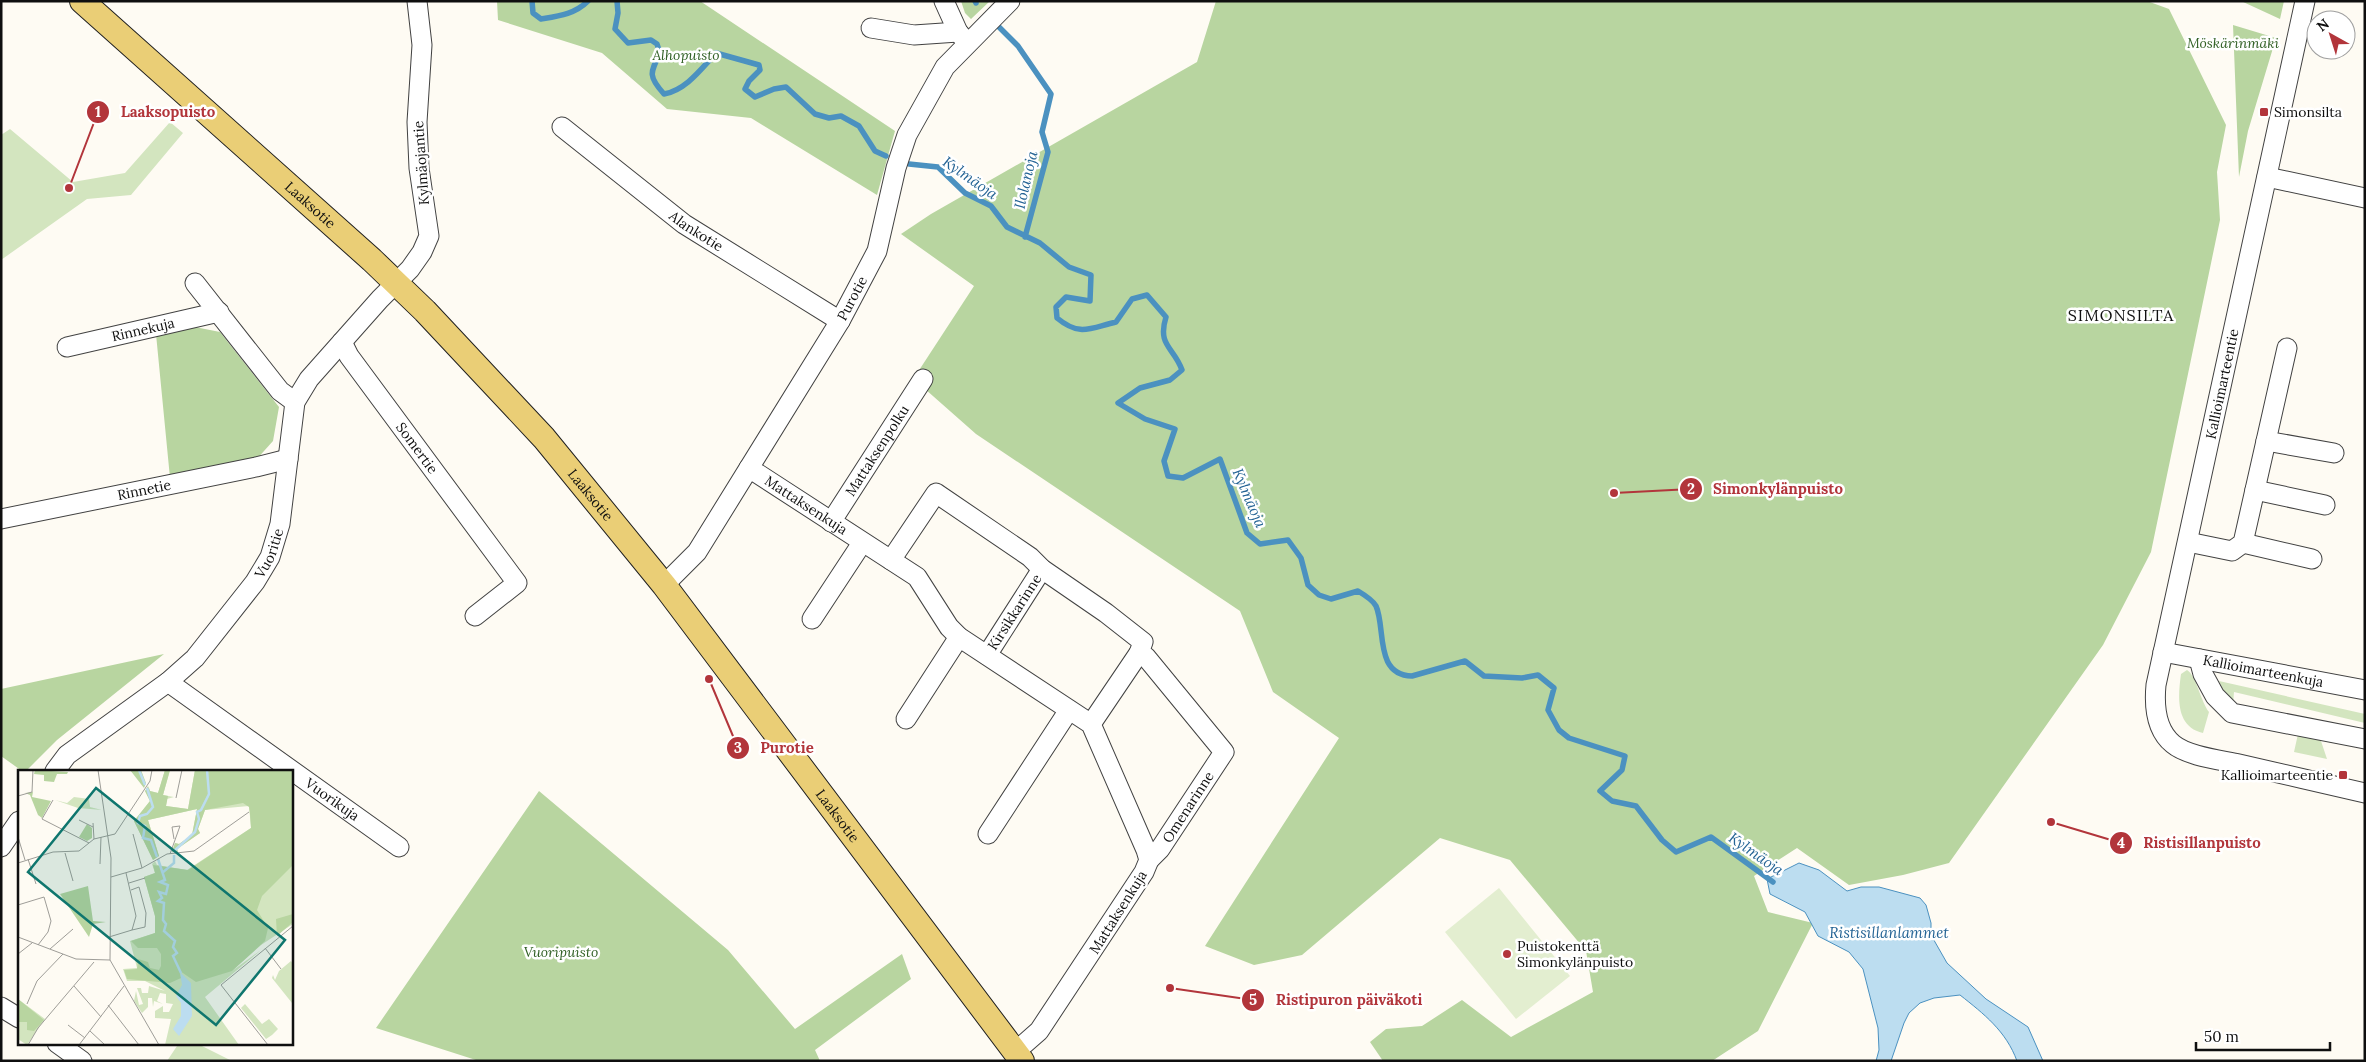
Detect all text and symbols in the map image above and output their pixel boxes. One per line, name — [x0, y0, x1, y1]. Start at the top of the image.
north arrow — [2306, 10, 2356, 60]
text: N — [2313, 14, 2333, 35]
park label: Möskärinmäki — [2187, 34, 2280, 52]
park label: Alhopuisto — [651, 46, 720, 64]
callout: Laaksopuisto — [85, 97, 225, 127]
text: 1 — [95, 102, 101, 121]
text: Laaksopuisto — [121, 102, 216, 121]
place label: Simonsilta — [2274, 103, 2342, 121]
marker: Simonsilta — [2258, 106, 2270, 118]
street label: Kylmäojantie — [409, 120, 433, 206]
water label: Ilolanoja — [1010, 148, 1042, 211]
water label: Kylmäoja — [939, 152, 1002, 204]
street label: Laaksotie — [281, 177, 340, 232]
street label: Alankotie — [665, 206, 727, 255]
street label: Purotie — [833, 273, 871, 324]
district label: SIMONSILTA — [2068, 305, 2174, 325]
street label: Rinnekuja — [110, 314, 176, 345]
street label: Kallioimarteentie — [2202, 327, 2243, 441]
street label: Mattaksenpolku — [841, 402, 913, 499]
street label: Somertie — [392, 419, 442, 477]
street label: Laaksotie — [564, 465, 617, 525]
water label: Kylmäoja — [1228, 465, 1271, 531]
street label: Mattaksenkuja — [761, 472, 851, 538]
callout: Simonkylänpuisto — [1678, 474, 1853, 504]
street label: Rinnetie — [116, 476, 173, 504]
text: 2 — [1687, 479, 1695, 498]
text: Simonkylänpuisto — [1713, 479, 1843, 498]
street label: Vuoritie — [250, 526, 287, 582]
street label: Kirsikkarinne — [983, 570, 1046, 653]
street label: Kallioimarteenkuja — [2201, 651, 2325, 691]
callout: Purotie — [725, 733, 824, 763]
text: 3 — [734, 738, 742, 757]
text: Purotie — [760, 738, 814, 757]
place label: Kallioimarteentie — [2221, 766, 2333, 784]
street label: Omenarinne — [1158, 768, 1218, 846]
marker: Kallioimarteentie — [2337, 769, 2349, 781]
inset map — [18, 770, 292, 1044]
street label: Vuorikuja — [301, 773, 363, 825]
street label: Laaksotie — [812, 786, 864, 846]
water label: Kylmäoja — [1725, 828, 1788, 880]
callout: Ristisillanpuisto — [2109, 828, 2271, 858]
text: 4 — [2117, 833, 2125, 852]
text: Ristisillanpuisto — [2143, 833, 2261, 852]
street label: Mattaksenkuja — [1085, 867, 1151, 957]
water label: Ristisillanlammet — [1829, 923, 1949, 942]
place label: Puistokenttä Simonkylänpuisto — [1517, 937, 1633, 971]
park label: Vuoripuisto — [524, 943, 598, 961]
marker: Puistokenttä Simonkylänpuisto — [1501, 948, 1513, 960]
callout: Ristipuron päiväkoti — [1240, 985, 1432, 1015]
text: 5 — [1249, 990, 1257, 1009]
text: Ristipuron päiväkoti — [1276, 990, 1422, 1009]
scale bar — [2196, 1020, 2330, 1052]
text: 50 m — [2204, 1027, 2239, 1046]

